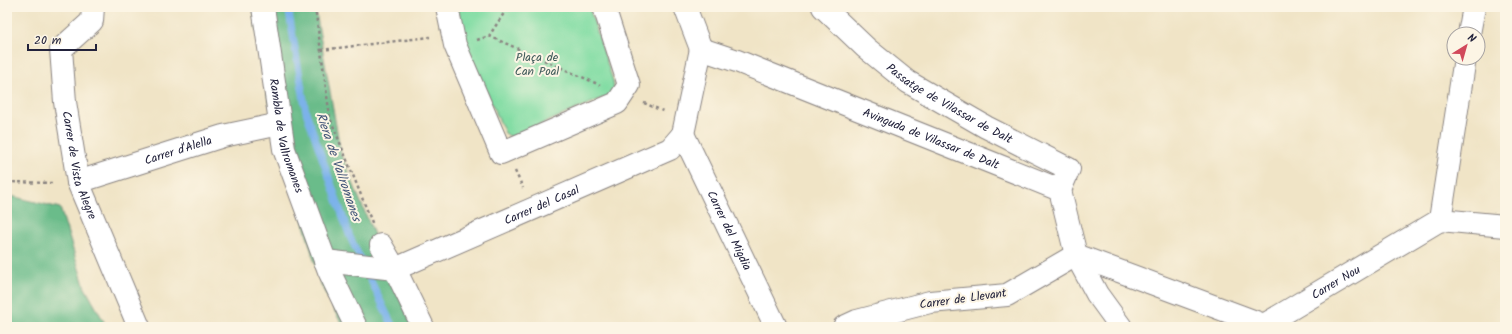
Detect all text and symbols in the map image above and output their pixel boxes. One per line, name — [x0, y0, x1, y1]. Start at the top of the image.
scale bar — [28, 26, 96, 52]
north arrow — [1446, 26, 1486, 66]
text: N — [1463, 30, 1480, 48]
text: 20 m — [34, 31, 62, 50]
park label: Plaça de Can Poal — [515, 48, 559, 81]
street label: Passatge de Vilassar de Dalt — [882, 58, 1016, 149]
street label: Rambla de Vallromanes — [264, 77, 309, 196]
street label: Avinguda de Vilassar de Dalt — [860, 103, 1003, 174]
street label: Carrer de Vista Alegre — [57, 110, 102, 223]
water label: Riera de Vallromanes — [310, 110, 367, 226]
street label: Carrer d'Alella — [142, 131, 215, 170]
street label: Carrer del Casal — [501, 180, 582, 230]
street label: Carrer del Migdia — [702, 187, 757, 274]
street label: Carrer Nou — [1308, 260, 1364, 304]
street label: Carrer de Llevant — [918, 283, 1008, 315]

